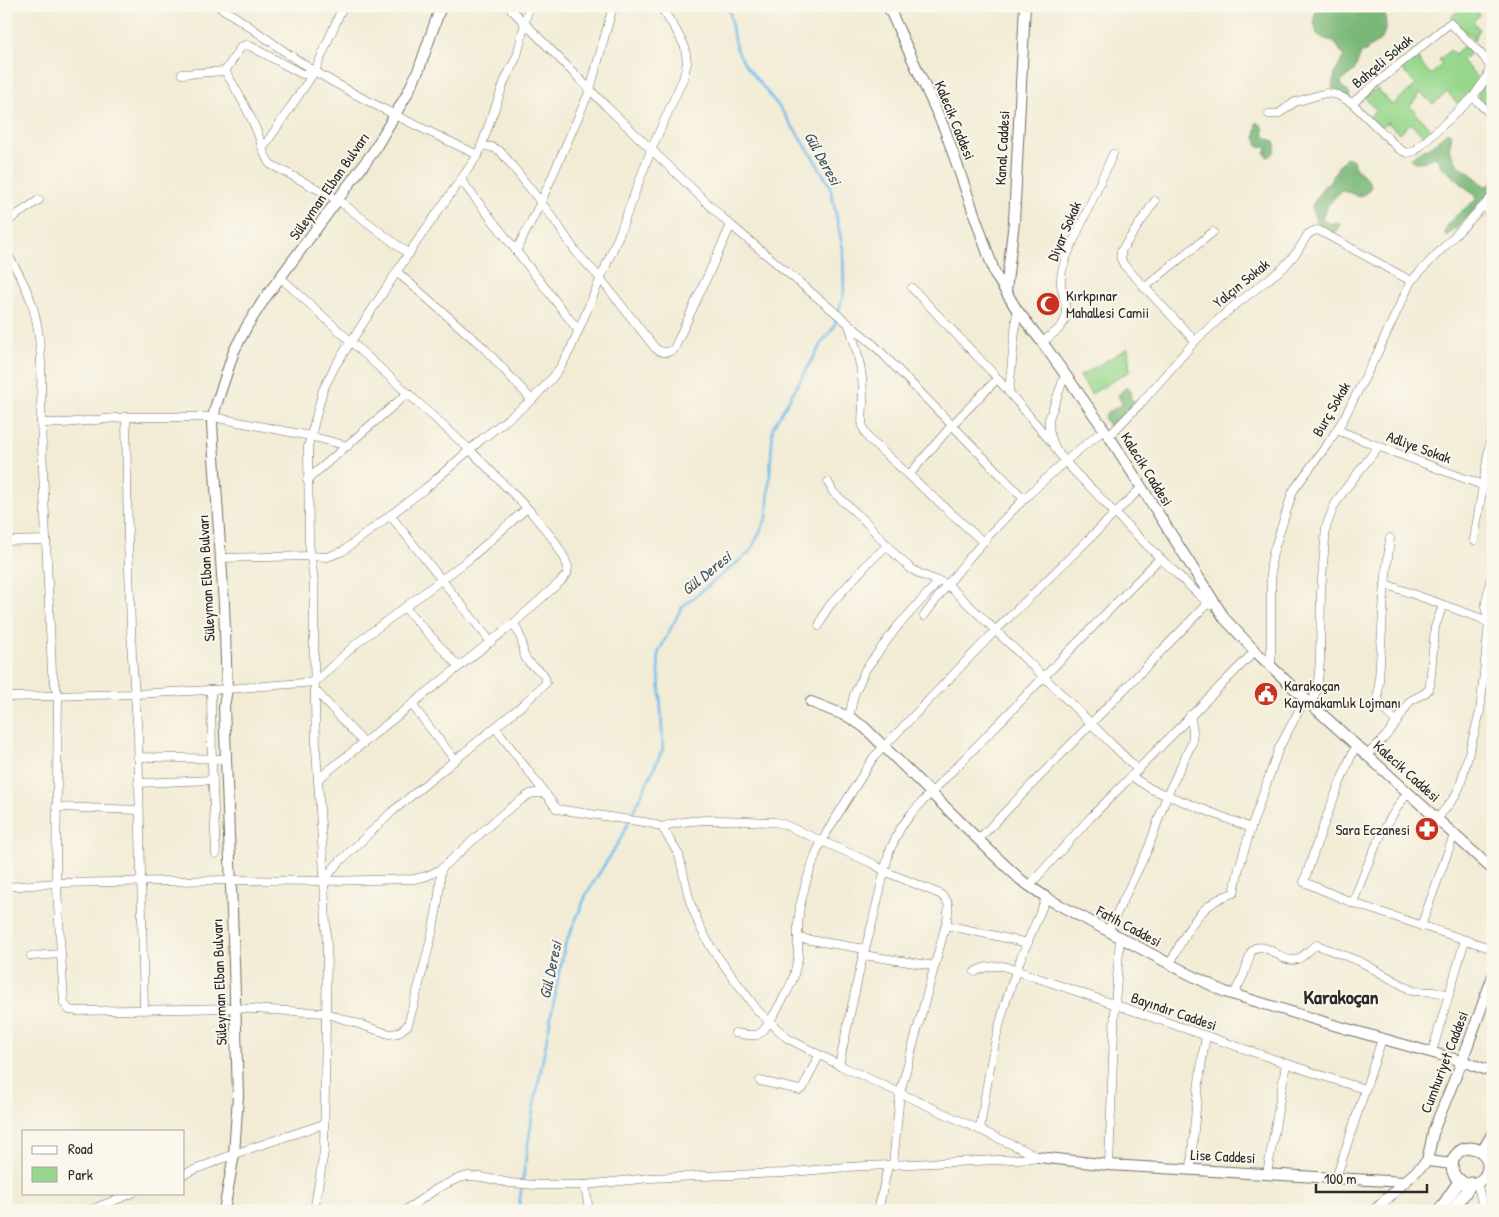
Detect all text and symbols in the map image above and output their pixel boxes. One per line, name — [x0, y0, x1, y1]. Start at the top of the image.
street label: Bahçeli Sokak — [1347, 29, 1417, 93]
street label: Kalecik Caddesi — [930, 77, 980, 163]
street label: Kanal Caddesi — [990, 110, 1014, 186]
water label: Gül Deresi — [799, 127, 847, 190]
street label: Süleyman Elban Bulvarı — [284, 128, 374, 244]
street label: Diyar Sokak — [1042, 198, 1086, 264]
street label: Yalçın Sokak — [1208, 254, 1274, 312]
place label: Kırkpınar Mahallesi Camii — [1066, 285, 1149, 323]
mosque icon: Kırkpınar Mahallesi Camii — [1035, 291, 1061, 317]
street label: Burç Sokak — [1307, 378, 1355, 440]
street label: Adliye Sokak — [1384, 426, 1454, 468]
street label: Kalecik Caddesi — [1116, 428, 1178, 510]
street label: Süleyman Elban Bulvarı — [192, 514, 220, 642]
water label: Gül Deresi — [676, 545, 737, 600]
place label: Karakoçan Kaymakamlık Lojmanı — [1284, 675, 1401, 713]
public building icon: Karakoçan Kaymakamlık Lojmanı — [1253, 681, 1279, 707]
street label: Kalecik Caddesi — [1369, 735, 1445, 807]
pharmacy icon: Sara Eczanesi — [1414, 816, 1440, 842]
place label: Sara Eczanesi — [1335, 819, 1410, 840]
street label: Fatih Caddesi — [1092, 900, 1165, 952]
street label: Süleyman Elban Bulvarı — [206, 918, 232, 1046]
water label: Gül Deresi — [533, 938, 567, 1001]
district label: Karakoçan — [1304, 983, 1378, 1010]
street label: Bayındır Caddesi — [1128, 987, 1220, 1035]
street label: Cumhuriyet Caddesi — [1415, 1008, 1473, 1116]
legend — [22, 1130, 185, 1194]
text: Road — [68, 1138, 93, 1159]
street label: Lise Caddesi — [1190, 1144, 1256, 1168]
scale bar — [1316, 1162, 1428, 1194]
text: Park — [68, 1164, 93, 1185]
text: 100 m — [1324, 1168, 1357, 1189]

